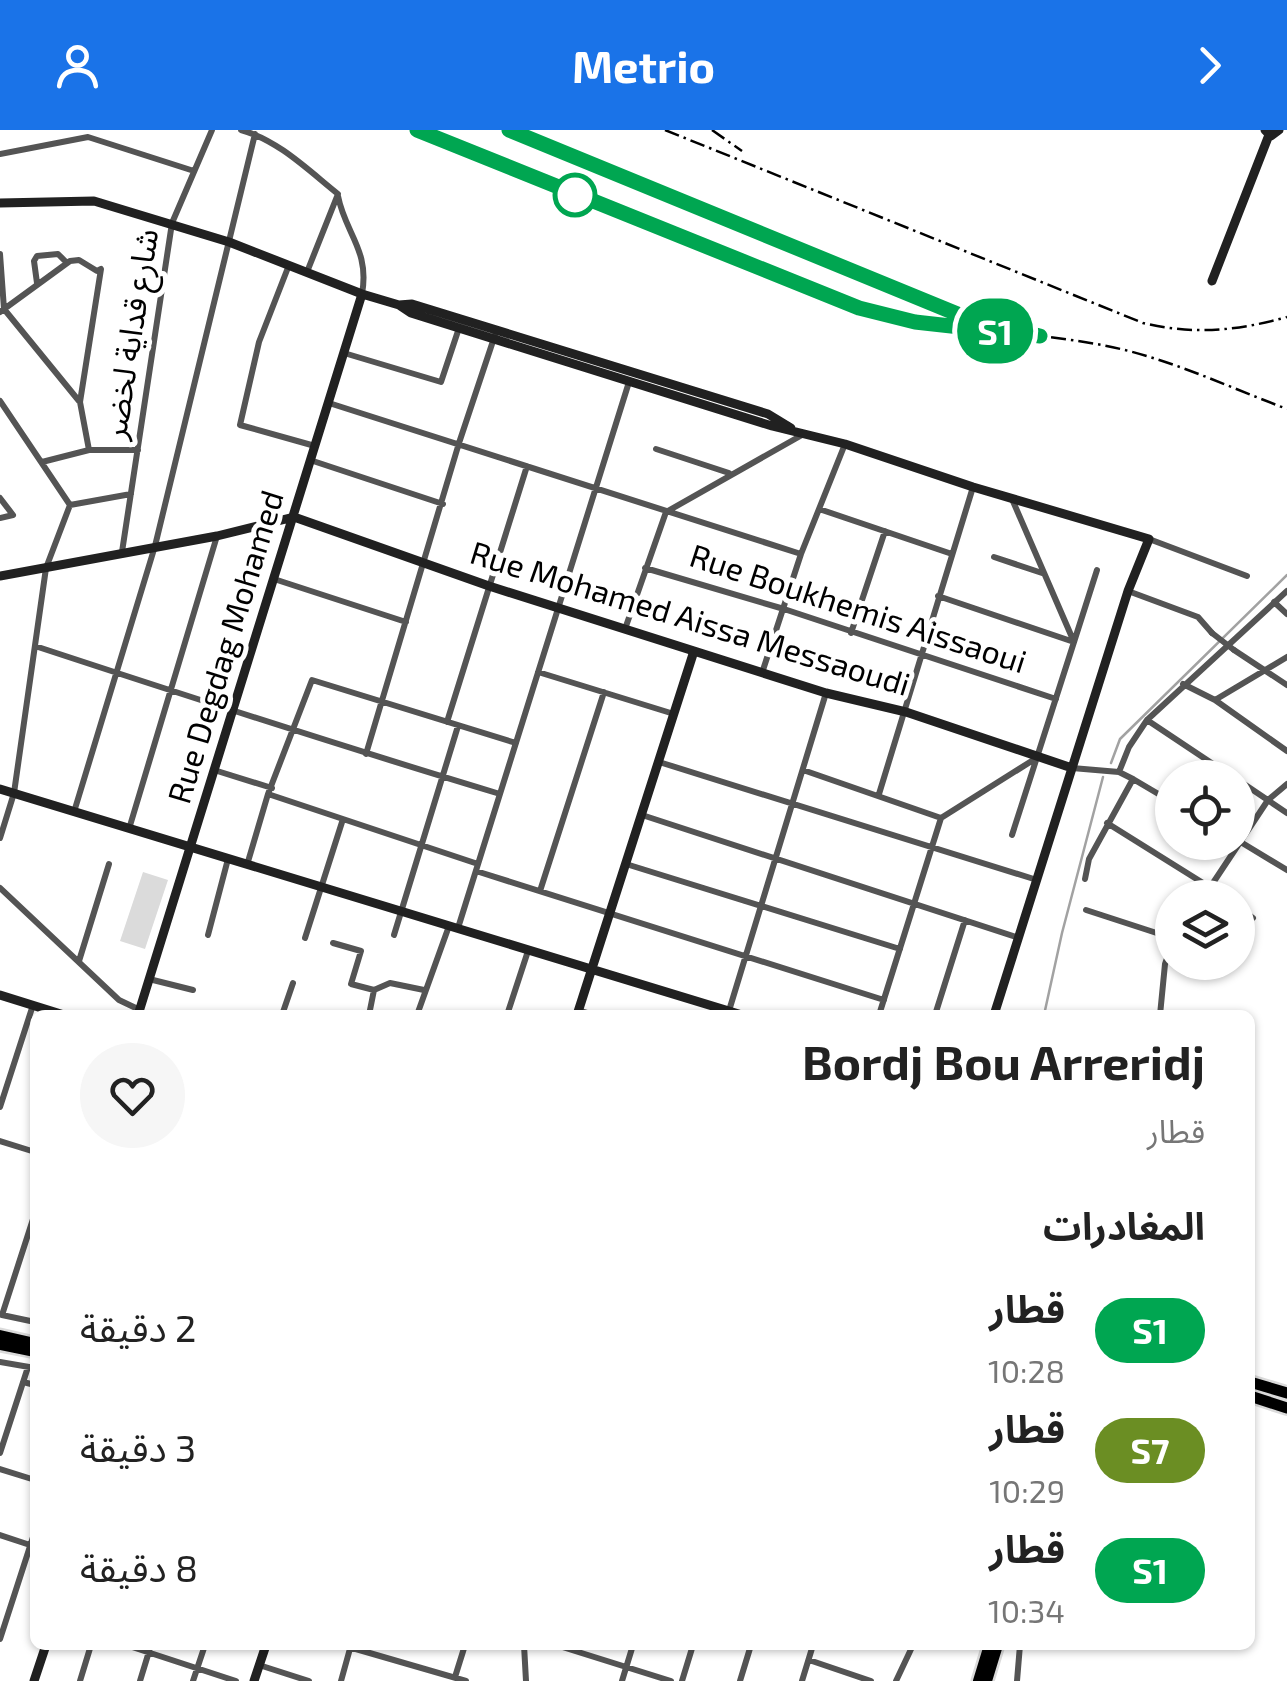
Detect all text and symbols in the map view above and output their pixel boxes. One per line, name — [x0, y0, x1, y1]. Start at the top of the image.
icon: person — [50, 38, 105, 93]
text: Metrio — [572, 38, 715, 92]
icon: forward — [1182, 38, 1237, 93]
unlabelled marker — [554, 174, 596, 216]
street label: شارع قداية لخضر — [93, 226, 171, 444]
line badge: S1 — [950, 298, 1040, 364]
text: S1 — [977, 310, 1013, 352]
street label: Rue Degdag Mohamed — [158, 485, 290, 808]
street label: Rue Mohamed Aissa Messaoudi — [466, 532, 915, 702]
street label: Rue Boukhemis Aissaoui — [686, 535, 1032, 679]
map controls — [1155, 760, 1255, 980]
button: locate — [1155, 760, 1255, 860]
button: layers — [1155, 880, 1255, 980]
text: Bordj Bou Arreridj — [802, 1032, 1205, 1090]
button: heart — [80, 1043, 185, 1148]
text: قطار — [1147, 1111, 1205, 1149]
text: المغادرات — [1043, 1202, 1205, 1248]
text: قطار — [989, 1285, 1065, 1331]
text: 2 دقيقة — [80, 1304, 196, 1350]
text: S1 — [1132, 1309, 1168, 1351]
text: 10:28 — [988, 1351, 1065, 1389]
text: قطار — [989, 1405, 1065, 1451]
text: 3 دقيقة — [80, 1424, 196, 1470]
text: S7 — [1131, 1429, 1170, 1471]
text: 10:29 — [989, 1471, 1065, 1509]
text: قطار — [989, 1525, 1065, 1571]
text: 8 دقيقة — [80, 1544, 198, 1590]
text: S1 — [1132, 1549, 1168, 1591]
text: 10:34 — [988, 1591, 1065, 1629]

